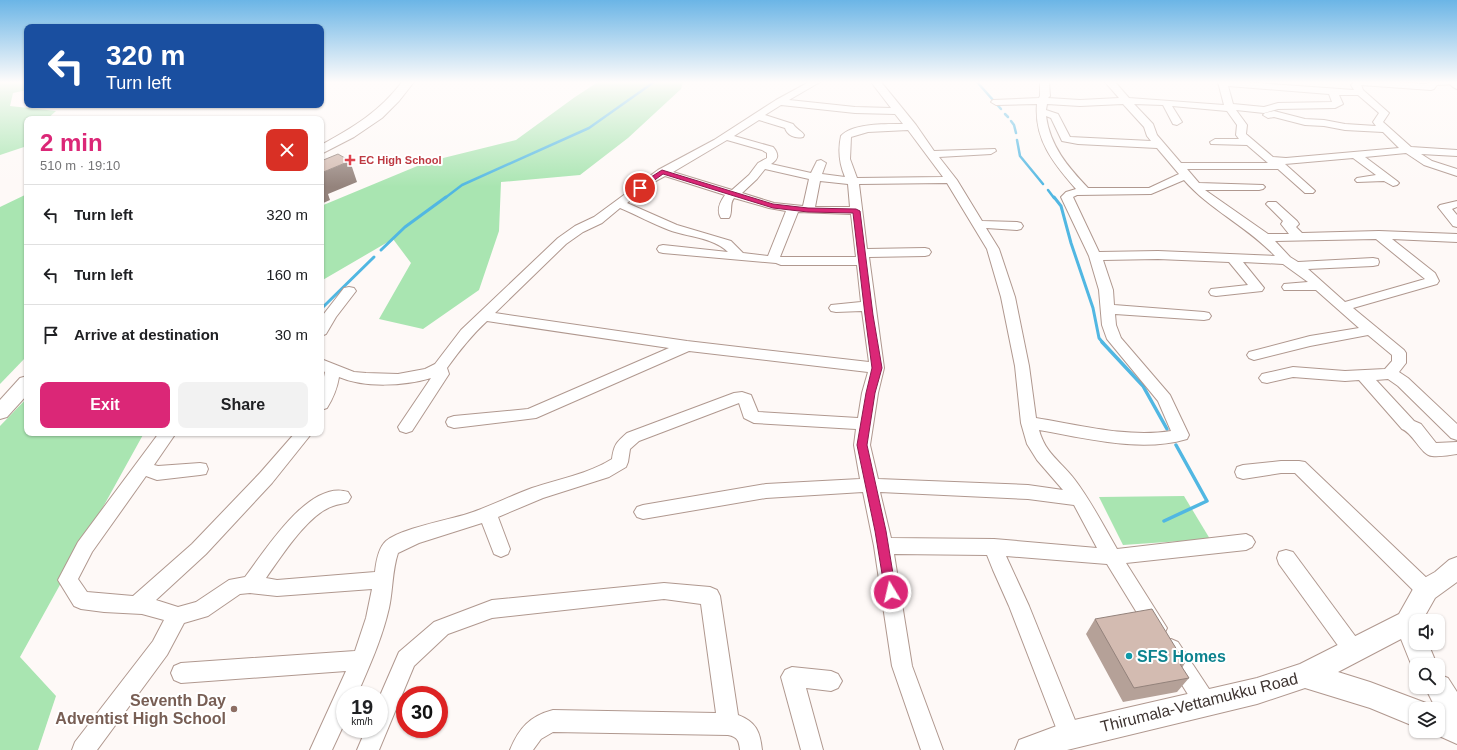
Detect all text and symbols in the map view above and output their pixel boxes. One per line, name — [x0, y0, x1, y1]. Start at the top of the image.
icon: left — [40, 40, 92, 92]
text: 320 m — [106, 40, 185, 71]
text: Turn left — [106, 73, 171, 93]
text: 2 min — [40, 129, 103, 156]
button: close — [266, 129, 308, 171]
marker: EC High School — [344, 154, 356, 166]
place label: EC High School — [359, 154, 442, 166]
text: 510 m · 19:10 — [40, 158, 120, 173]
pin — [623, 171, 657, 205]
icon: arrive — [629, 177, 651, 199]
icon: left — [40, 204, 62, 226]
text: Turn left — [74, 206, 133, 223]
text: 320 m — [266, 206, 308, 223]
icon: left — [40, 264, 62, 286]
text: Turn left — [74, 266, 133, 283]
text: 160 m — [266, 266, 308, 283]
icon: arrive — [40, 324, 62, 346]
text: Arrive at destination — [74, 326, 219, 343]
text: 30 m — [275, 326, 308, 343]
button: Exit — [40, 382, 170, 428]
button: Share — [178, 382, 308, 428]
position arrow — [870, 571, 912, 613]
map controls — [1409, 614, 1445, 738]
button: sound — [1409, 614, 1445, 650]
place label: SFS Homes — [1137, 648, 1226, 665]
marker: SFS Homes — [1124, 651, 1134, 661]
button: search — [1409, 658, 1445, 694]
street label: Thirumala-Vettamukku Road — [1099, 670, 1300, 735]
speed limit sign: 30 — [396, 686, 448, 738]
place label: Seventh Day Adventist High School — [55, 692, 226, 727]
text: 19 — [351, 696, 373, 718]
button: layers — [1409, 702, 1445, 738]
marker: Seventh Day Adventist High School — [229, 704, 239, 714]
text: km/h — [351, 716, 373, 727]

